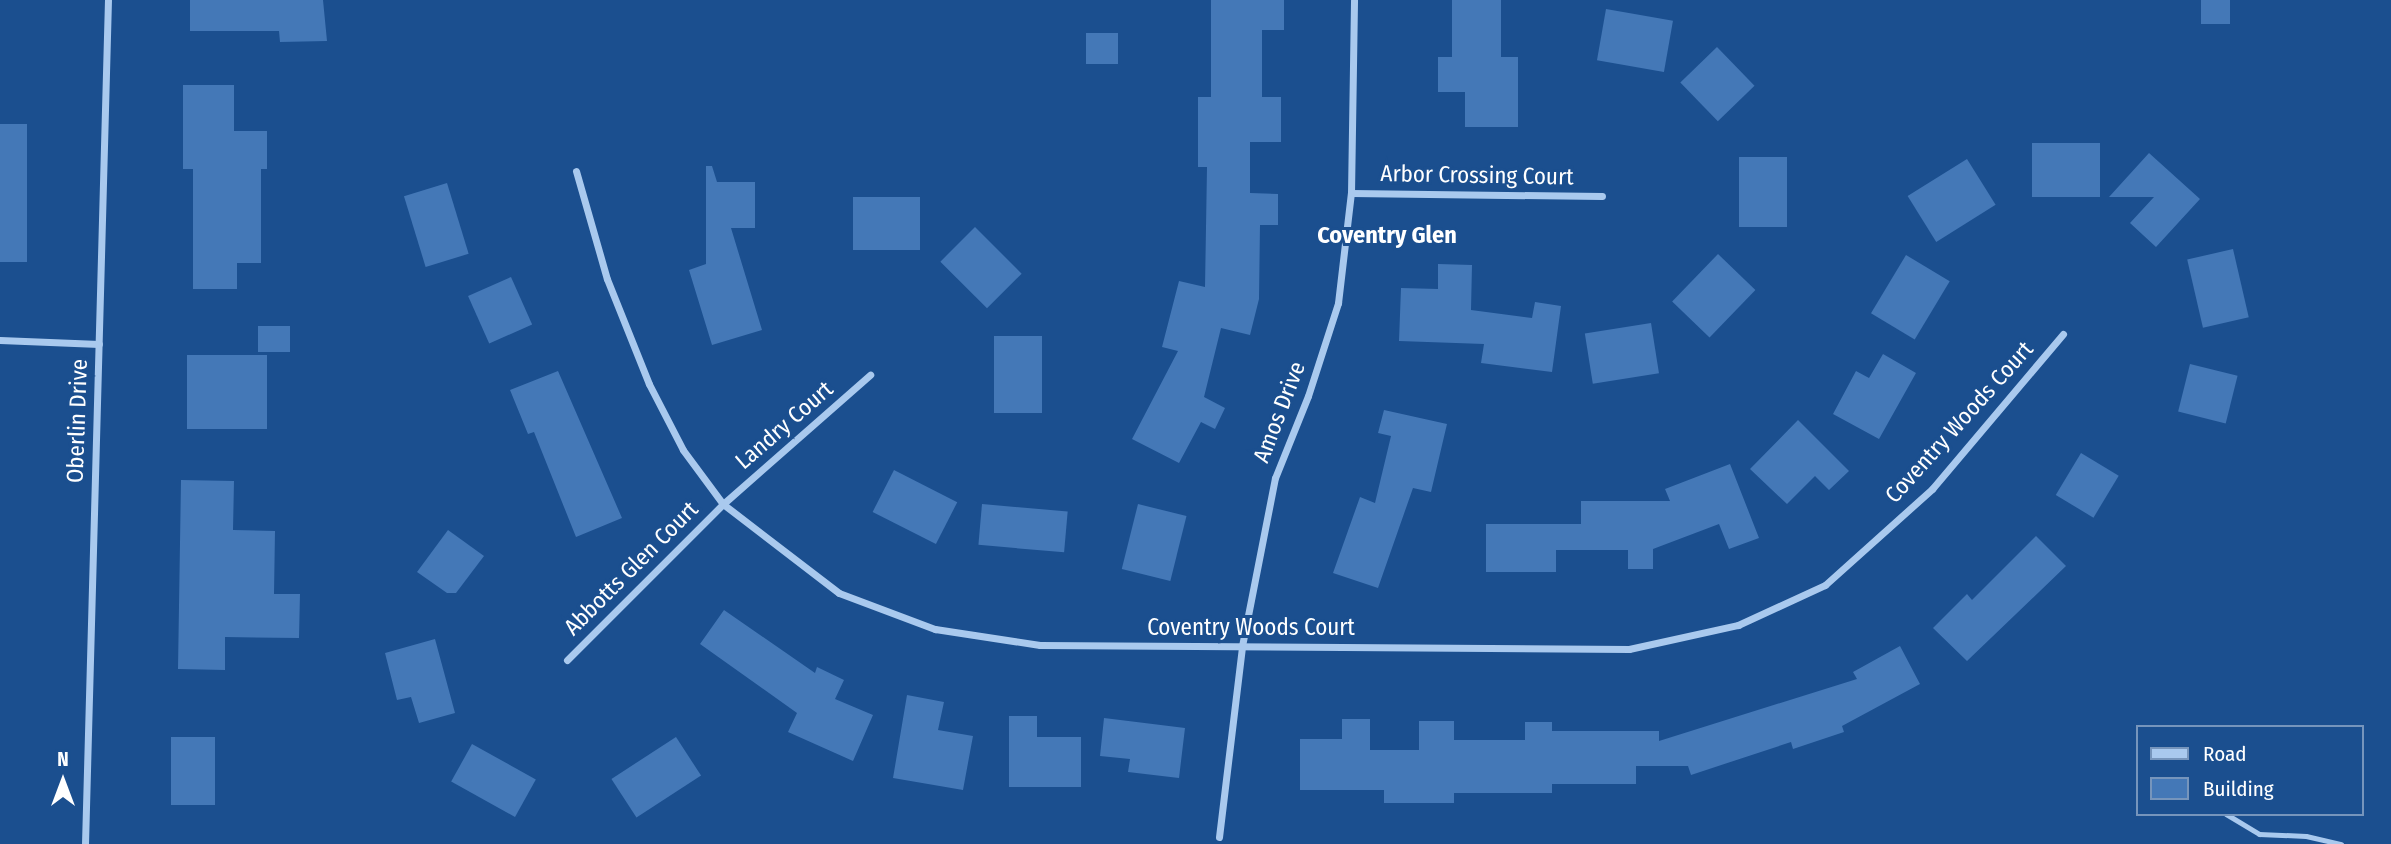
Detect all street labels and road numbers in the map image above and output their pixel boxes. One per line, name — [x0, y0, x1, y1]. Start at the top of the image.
street label: Arbor Crossing Court — [1380, 160, 1574, 190]
street label: Coventry Woods Court — [1879, 336, 2039, 508]
street label: Oberlin Drive — [61, 358, 93, 484]
street label: Amos Drive — [1247, 358, 1311, 466]
street label: Landry Court — [730, 375, 838, 475]
street label: Abbotts Glen Court — [558, 495, 704, 641]
street label: Coventry Woods Court — [1147, 613, 1355, 641]

